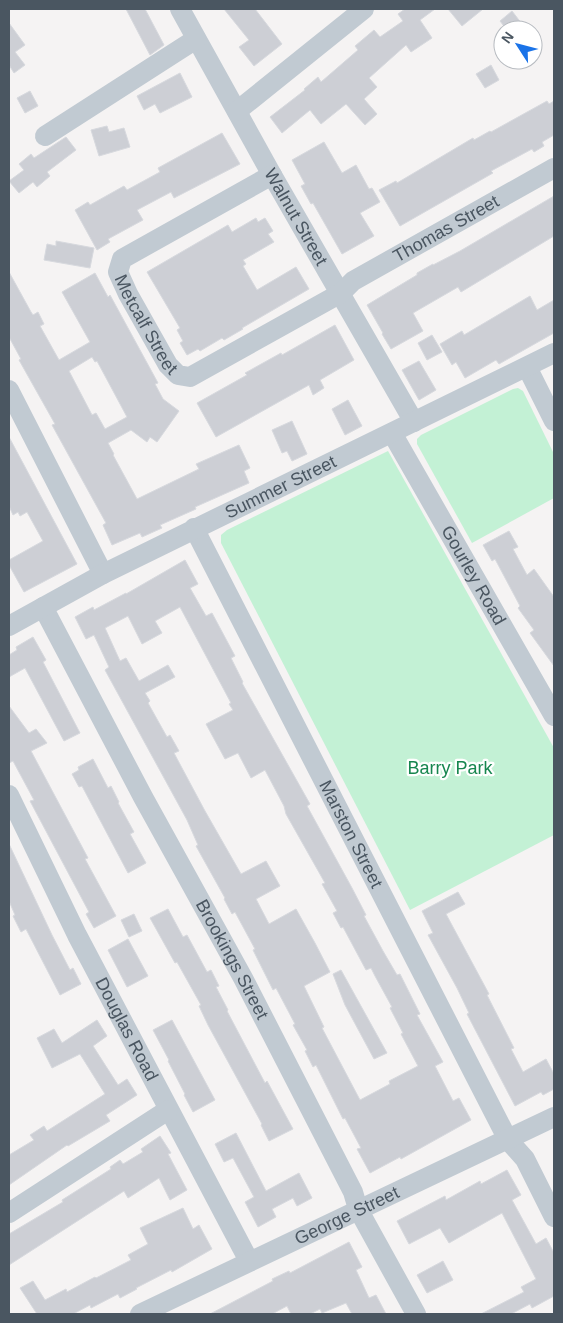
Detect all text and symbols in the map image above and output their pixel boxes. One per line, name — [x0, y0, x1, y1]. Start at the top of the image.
north arrow — [493, 20, 543, 70]
text: N — [498, 29, 517, 46]
street label: Walnut Street — [260, 165, 332, 269]
street label: Thomas Street — [390, 191, 502, 266]
street label: Metcalf Street — [111, 271, 182, 379]
street label: Summer Street — [222, 451, 339, 523]
street label: Gourley Road — [437, 522, 510, 629]
park label: Barry Park — [407, 758, 494, 778]
street label: Marston Street — [315, 777, 387, 891]
street label: Brookings Street — [192, 896, 273, 1023]
street label: Douglas Road — [91, 974, 162, 1084]
street label: George Street — [291, 1182, 402, 1249]

